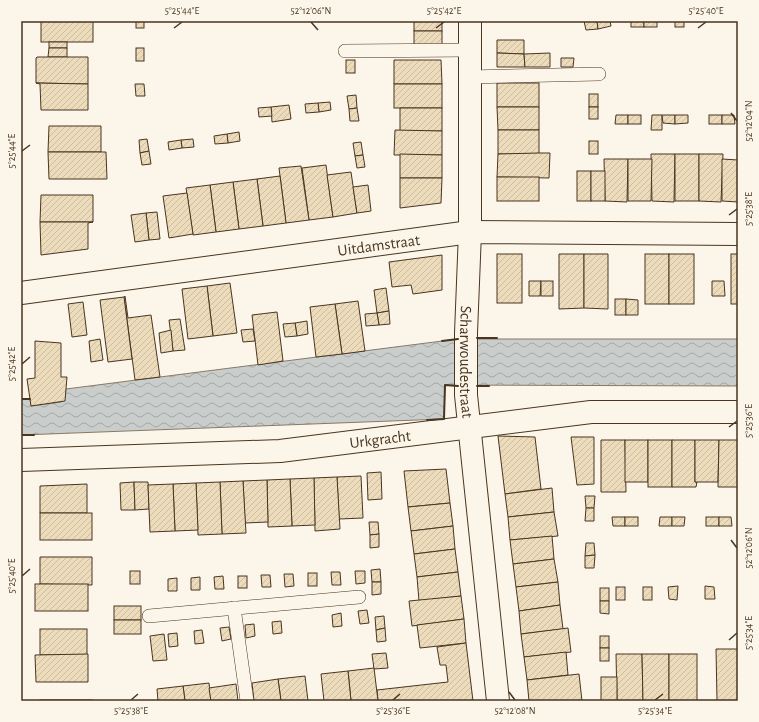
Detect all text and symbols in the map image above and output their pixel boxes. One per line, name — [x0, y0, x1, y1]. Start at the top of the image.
text: 5°25'44"E — [165, 6, 200, 16]
text: 52°12'06"N — [291, 6, 331, 16]
text: 5°25'42"E — [427, 6, 461, 16]
text: 5°25'40"E — [688, 6, 724, 16]
text: 52°12'04"N — [744, 100, 754, 142]
text: 5°25'44"E — [7, 133, 17, 168]
text: 5°25'38"E — [744, 192, 754, 226]
street label: Uitdamstraat — [337, 232, 421, 259]
street label: Scharwoudestraat — [457, 305, 475, 419]
text: 5°25'42"E — [7, 347, 17, 381]
text: 5°25'36"E — [744, 404, 754, 438]
street label: Urkgracht — [349, 428, 412, 451]
text: 52°12'06"N — [744, 528, 754, 568]
text: 5°25'40"E — [7, 558, 17, 594]
text: 5°25'34"E — [744, 616, 754, 650]
text: 5°25'38"E — [114, 706, 148, 716]
text: 5°25'36"E — [376, 706, 410, 716]
text: 52°12'08"N — [495, 706, 535, 716]
text: 5°25'34"E — [638, 706, 672, 716]

